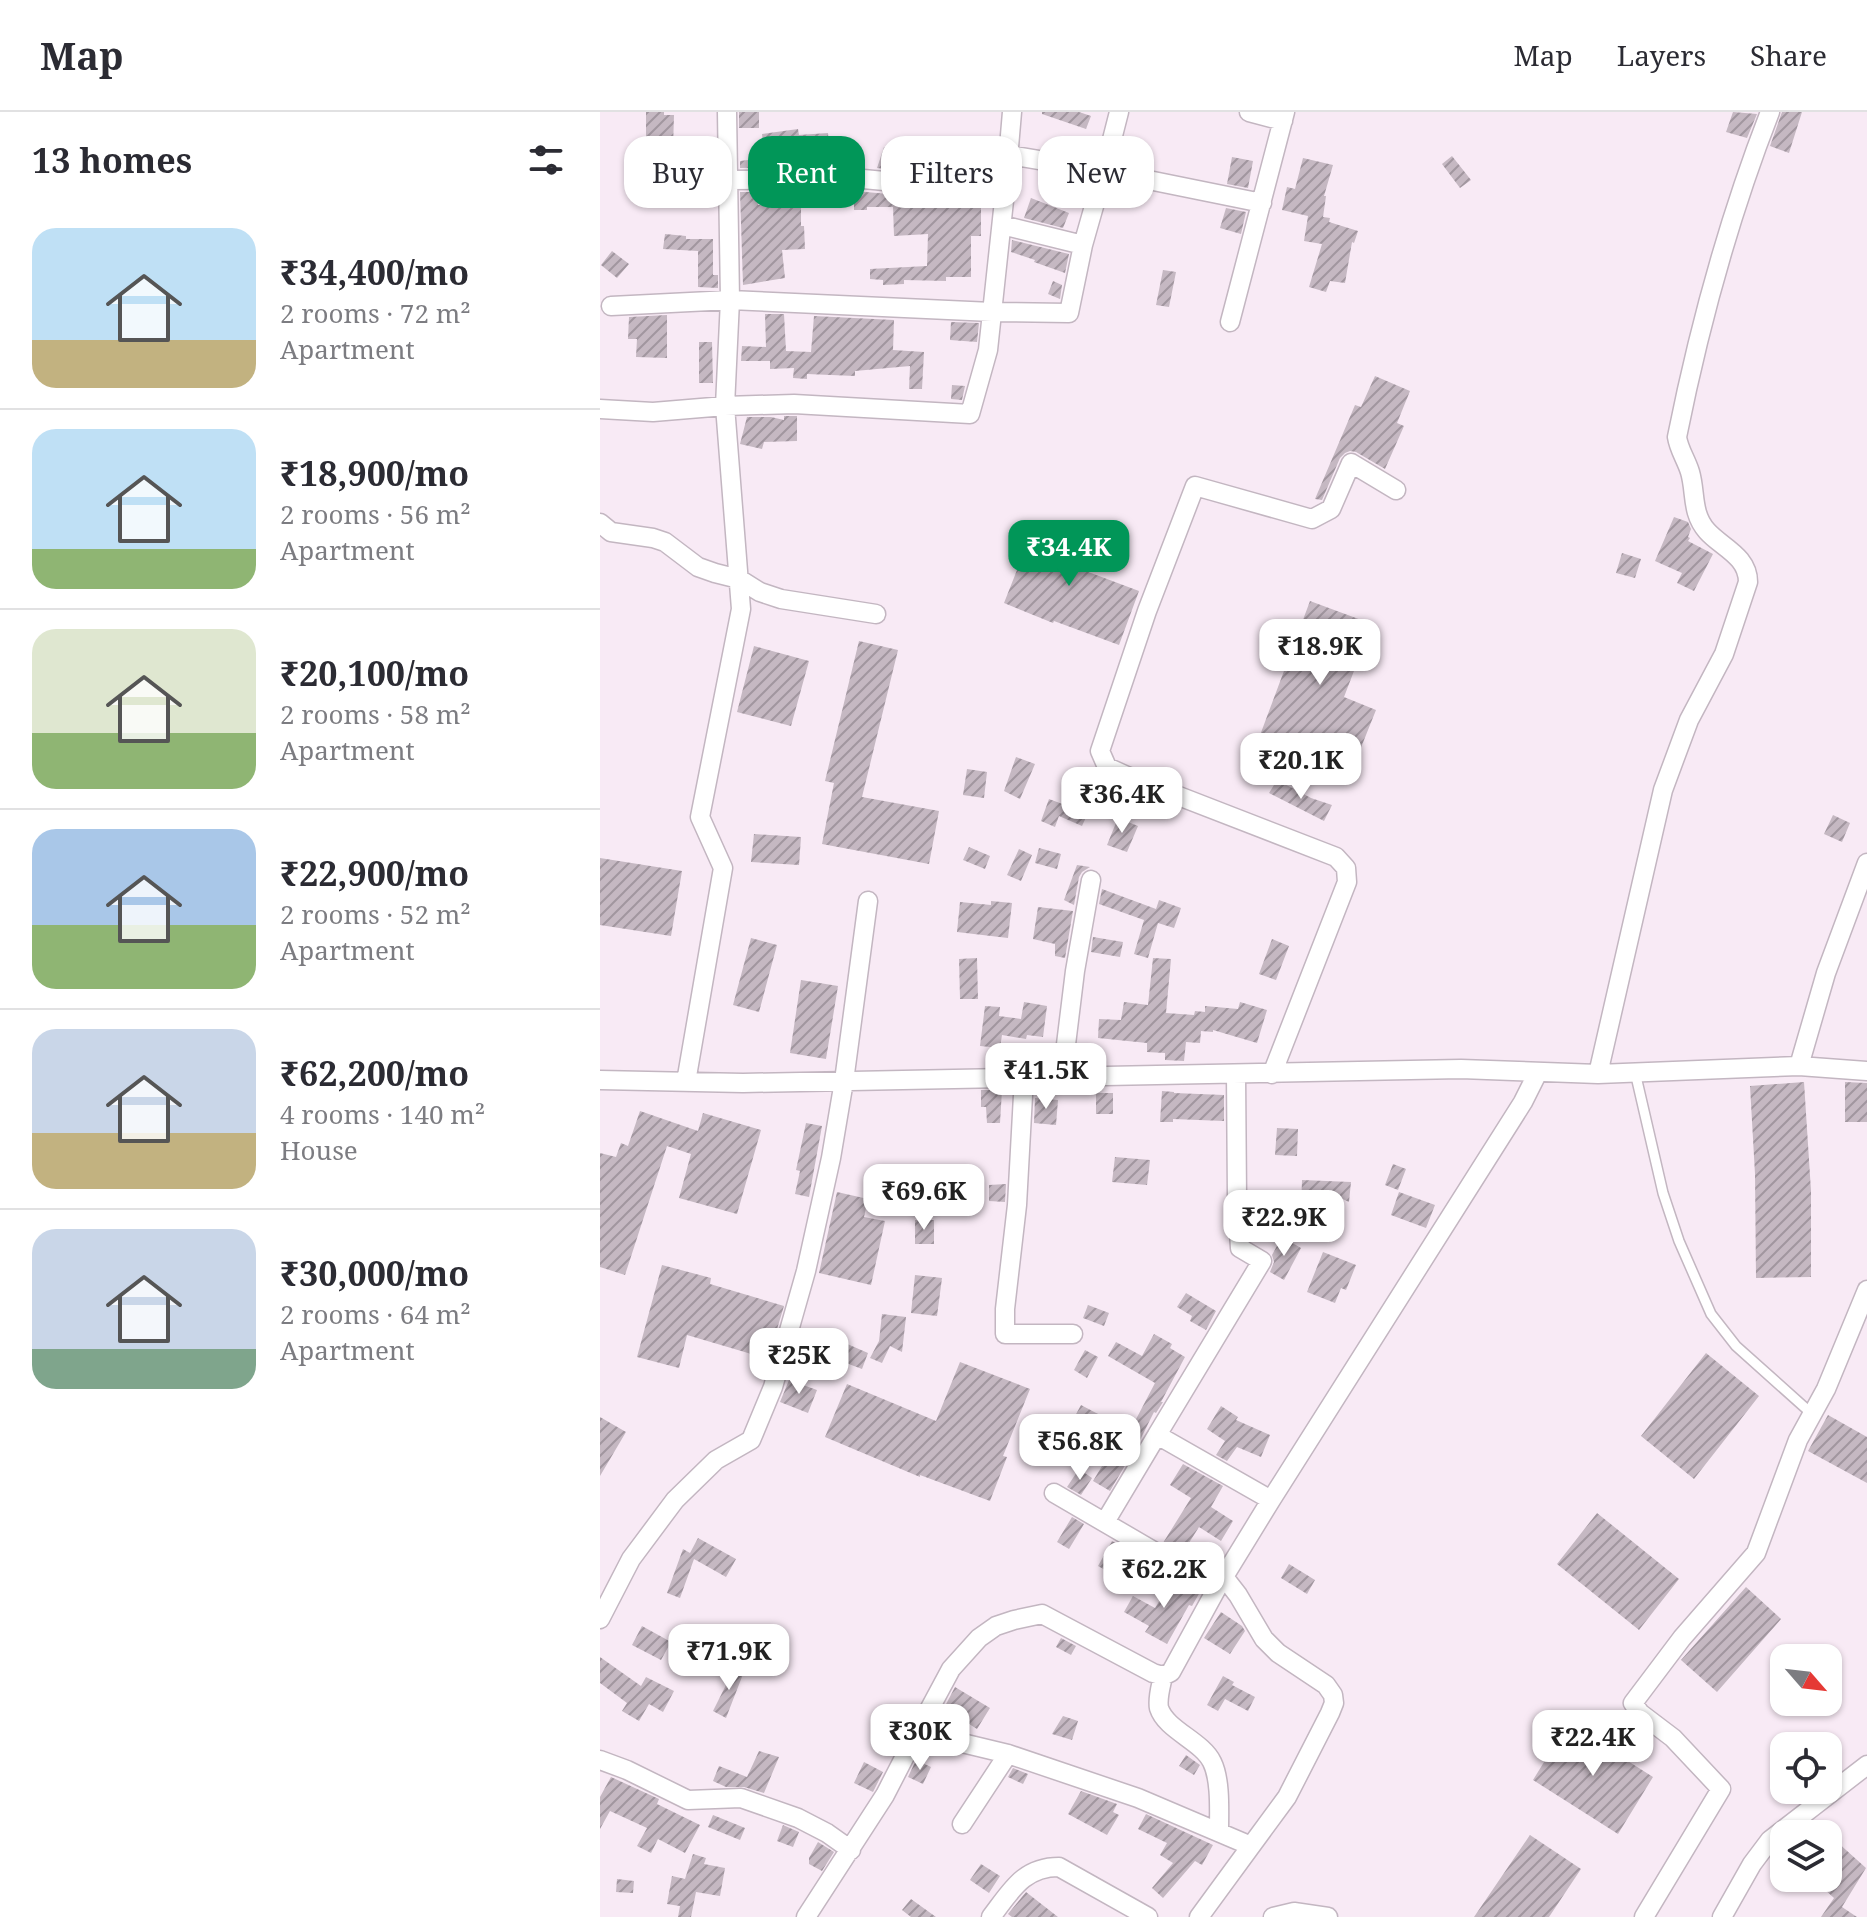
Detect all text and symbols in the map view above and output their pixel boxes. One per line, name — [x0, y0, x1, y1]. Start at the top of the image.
text: Map — [40, 29, 124, 81]
text: Map — [1514, 36, 1573, 74]
text: Layers — [1617, 36, 1706, 74]
text: Share — [1750, 36, 1827, 74]
chip: Buy — [624, 136, 732, 208]
chip: Rent — [748, 136, 865, 208]
chip: Filters — [881, 136, 1022, 208]
chip: New — [1038, 136, 1154, 208]
text: 13 homes — [32, 137, 192, 183]
icon: filters — [524, 138, 568, 182]
text: ₹34,400/mo — [280, 249, 469, 295]
icon: home — [96, 260, 192, 356]
text: 2 rooms · 72 m² — [280, 295, 471, 331]
text: Apartment — [280, 331, 415, 367]
text: ₹18,900/mo — [280, 450, 469, 496]
icon: home — [96, 461, 192, 557]
text: 2 rooms · 56 m² — [280, 496, 471, 532]
pin: ₹34.4K — [1004, 520, 1134, 588]
text: ₹34.4K — [1026, 528, 1112, 564]
text: Apartment — [280, 532, 415, 568]
pin: ₹18.9K — [1255, 619, 1385, 687]
text: ₹18.9K — [1277, 627, 1363, 663]
text: ₹20,100/mo — [280, 650, 469, 696]
icon: home — [96, 661, 192, 757]
text: 2 rooms · 58 m² — [280, 696, 471, 732]
text: Apartment — [280, 732, 415, 768]
pin: ₹20.1K — [1236, 733, 1366, 801]
text: ₹20.1K — [1258, 741, 1344, 777]
pin: ₹36.4K — [1057, 767, 1187, 835]
text: ₹36.4K — [1079, 775, 1165, 811]
text: ₹22,900/mo — [280, 850, 469, 896]
icon: home — [96, 861, 192, 957]
text: 2 rooms · 52 m² — [280, 896, 471, 932]
text: Apartment — [280, 932, 415, 968]
pin: ₹41.5K — [981, 1043, 1111, 1111]
text: ₹62,200/mo — [280, 1050, 469, 1096]
text: ₹41.5K — [1003, 1051, 1089, 1087]
icon: home — [96, 1061, 192, 1157]
text: 4 rooms · 140 m² — [280, 1096, 485, 1132]
text: House — [280, 1132, 358, 1168]
pin: ₹69.6K — [859, 1164, 989, 1232]
text: ₹69.6K — [881, 1172, 967, 1208]
pin: ₹22.9K — [1219, 1190, 1349, 1258]
text: ₹22.9K — [1241, 1198, 1327, 1234]
text: ₹30,000/mo — [280, 1250, 469, 1296]
icon: home — [96, 1261, 192, 1357]
text: 2 rooms · 64 m² — [280, 1296, 471, 1332]
pin: ₹25K — [752, 1328, 846, 1396]
text: Apartment — [280, 1332, 415, 1368]
text: ₹25K — [768, 1336, 831, 1372]
pin: ₹56.8K — [1015, 1414, 1145, 1482]
text: ₹56.8K — [1037, 1422, 1123, 1458]
pin: ₹62.2K — [1099, 1542, 1229, 1610]
text: ₹62.2K — [1121, 1550, 1207, 1586]
pin: ₹71.9K — [664, 1624, 794, 1692]
text: ₹71.9K — [686, 1632, 772, 1668]
north arrow — [1770, 1644, 1842, 1716]
map controls — [1770, 1644, 1842, 1892]
pin: ₹30K — [873, 1704, 967, 1772]
pin: ₹22.4K — [1528, 1710, 1658, 1778]
text: ₹30K — [889, 1712, 952, 1748]
text: ₹22.4K — [1550, 1718, 1636, 1754]
button: locate — [1770, 1732, 1842, 1804]
button: layers — [1770, 1820, 1842, 1892]

